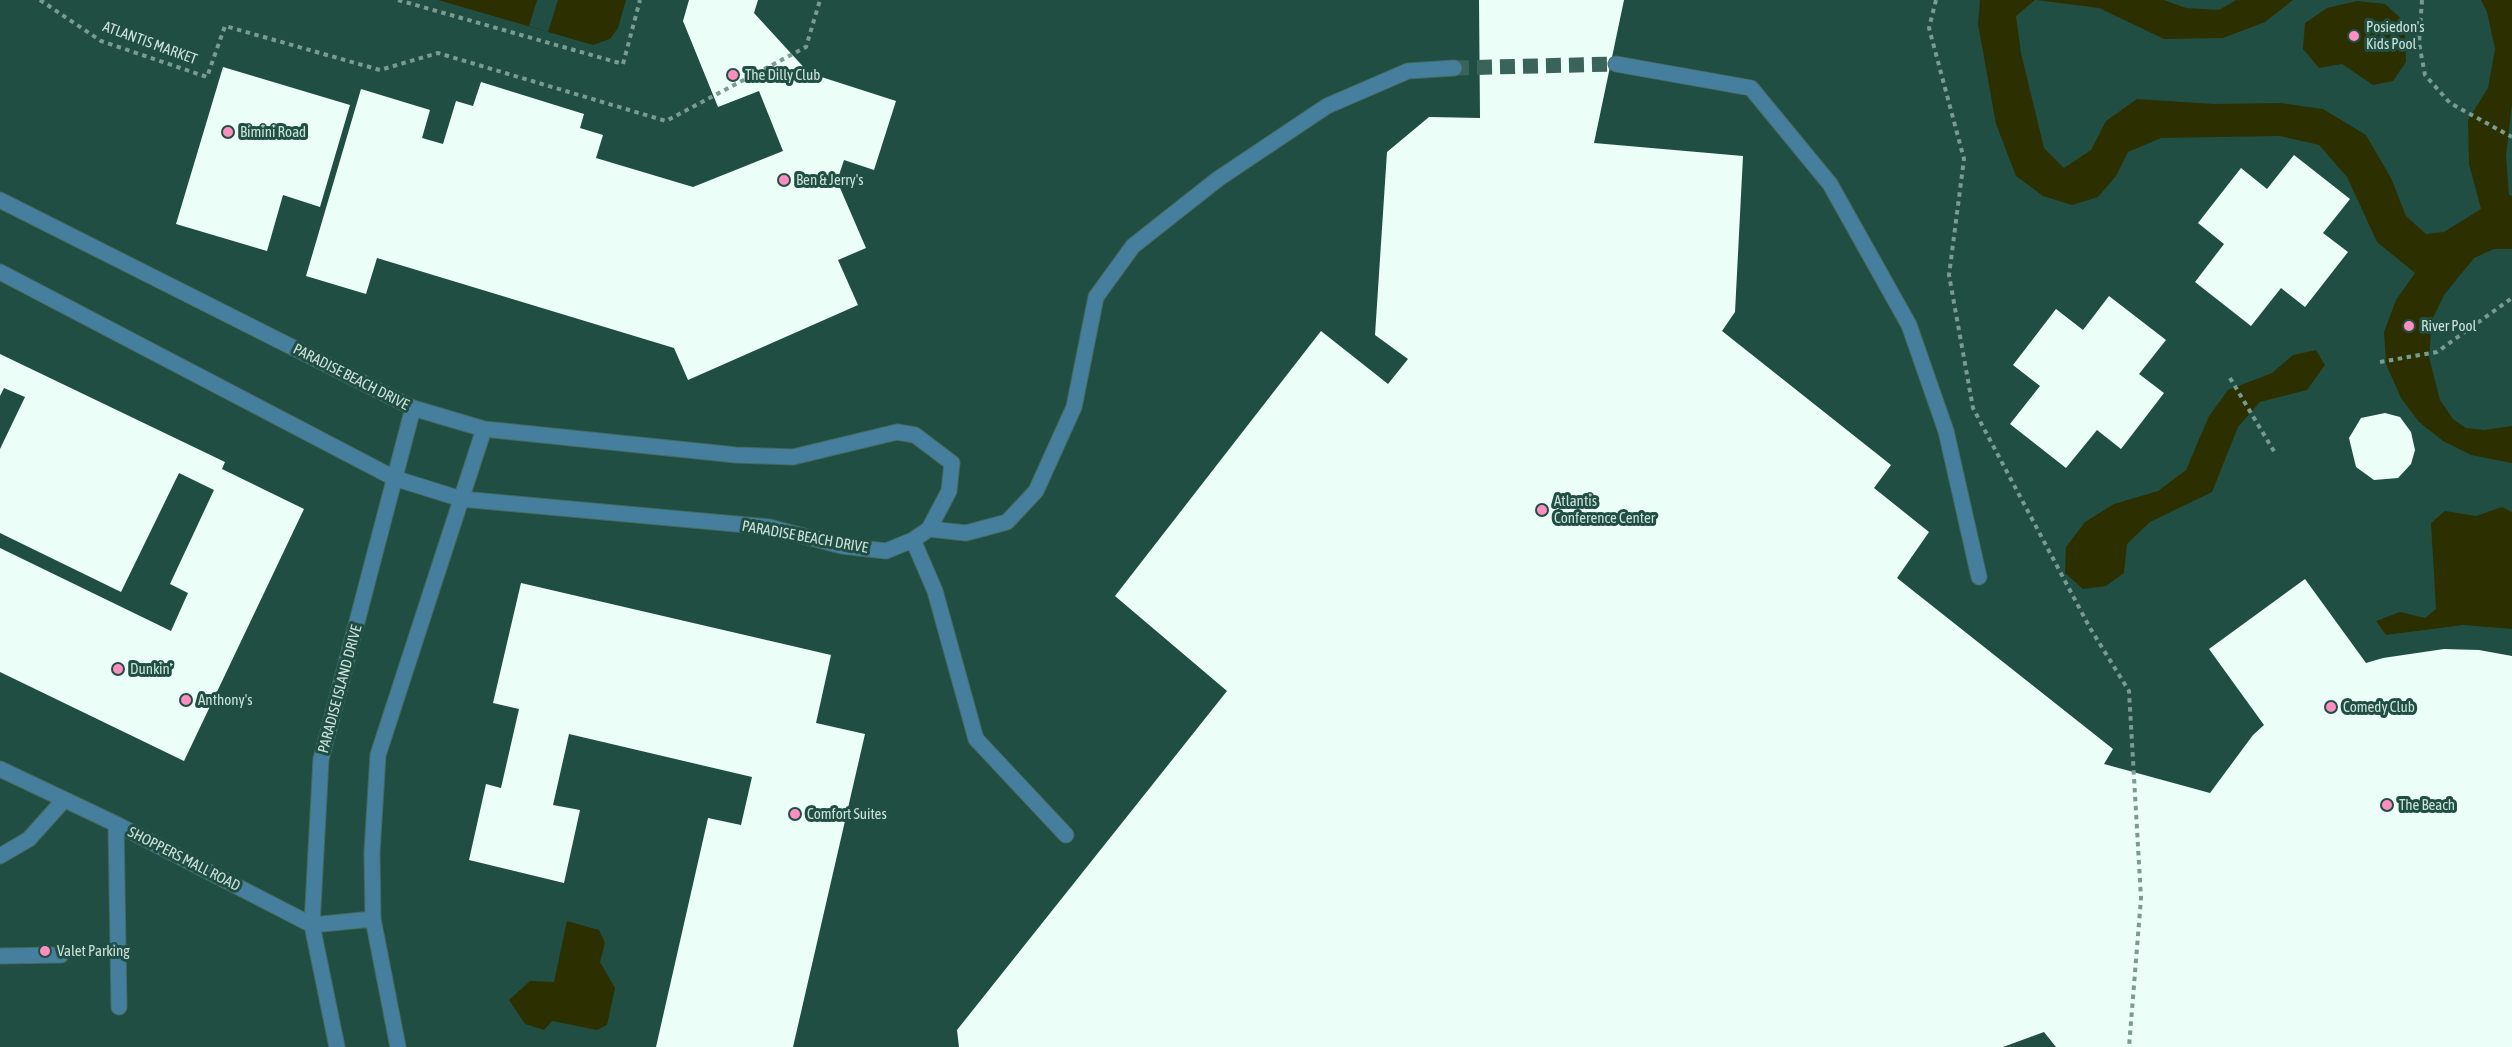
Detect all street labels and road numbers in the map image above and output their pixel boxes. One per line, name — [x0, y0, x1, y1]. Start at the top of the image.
street label: ATLANTIS MARKET — [100, 18, 200, 68]
street label: PARADISE BEACH DRIVE — [290, 340, 412, 414]
street label: PARADISE BEACH DRIVE — [741, 517, 869, 557]
street label: PARADISE ISLAND DRIVE — [314, 623, 366, 755]
street label: SHOPPERS MALL ROAD — [125, 823, 243, 895]

